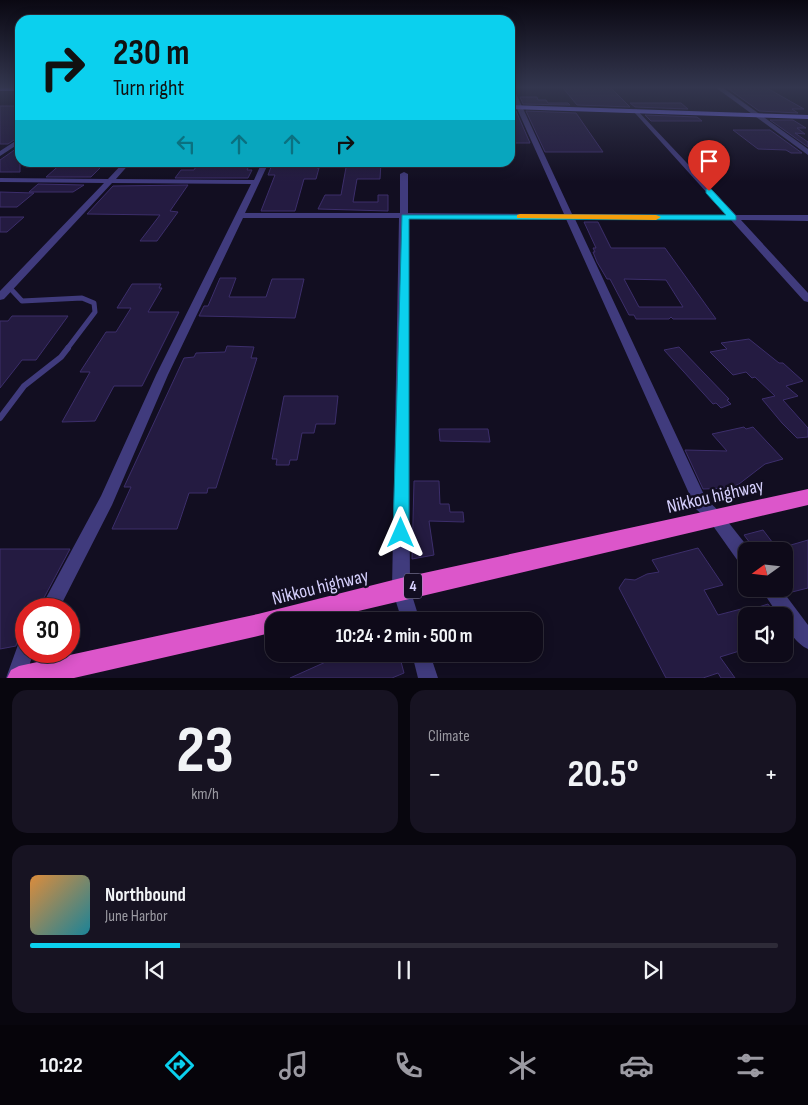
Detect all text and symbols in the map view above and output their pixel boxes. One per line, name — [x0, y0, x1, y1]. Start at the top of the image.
text: 230 m — [113, 32, 189, 75]
icon: right — [30, 35, 95, 100]
text: Turn right — [113, 75, 184, 102]
icon: left — [172, 130, 200, 158]
icon: ahead — [225, 130, 253, 158]
icon: ahead — [278, 130, 306, 158]
icon: right — [331, 130, 359, 158]
pin — [688, 140, 730, 191]
icon: arrive — [695, 147, 723, 175]
street label: Nikkou highway — [665, 474, 767, 519]
position arrow — [374, 506, 426, 558]
north arrow — [738, 542, 792, 598]
map controls — [738, 542, 793, 662]
street label: Nikkou highway — [270, 564, 372, 611]
road number: 4 — [404, 574, 422, 598]
speed limit sign: 30 — [15, 598, 80, 663]
button: sound — [738, 607, 793, 662]
text: 10:24 · 2 min · 500 m — [336, 625, 472, 648]
text: 23 — [176, 713, 234, 791]
text: Climate — [428, 727, 470, 746]
text: 20.5° — [567, 752, 639, 797]
text: − — [428, 758, 442, 791]
text: + — [764, 758, 778, 791]
text: km/h — [191, 785, 219, 804]
text: Northbound — [105, 884, 186, 907]
text: June Harbor — [105, 907, 168, 926]
icon: previous — [141, 956, 169, 984]
icon: pause — [390, 956, 418, 984]
icon: next — [639, 956, 667, 984]
icon: directions — [162, 1048, 197, 1083]
icon: music — [276, 1048, 311, 1083]
icon: phone — [391, 1048, 426, 1083]
icon: climate — [505, 1048, 540, 1083]
icon: car — [619, 1048, 654, 1083]
icon: filters — [733, 1048, 768, 1083]
text: 10:22 — [40, 1052, 83, 1079]

